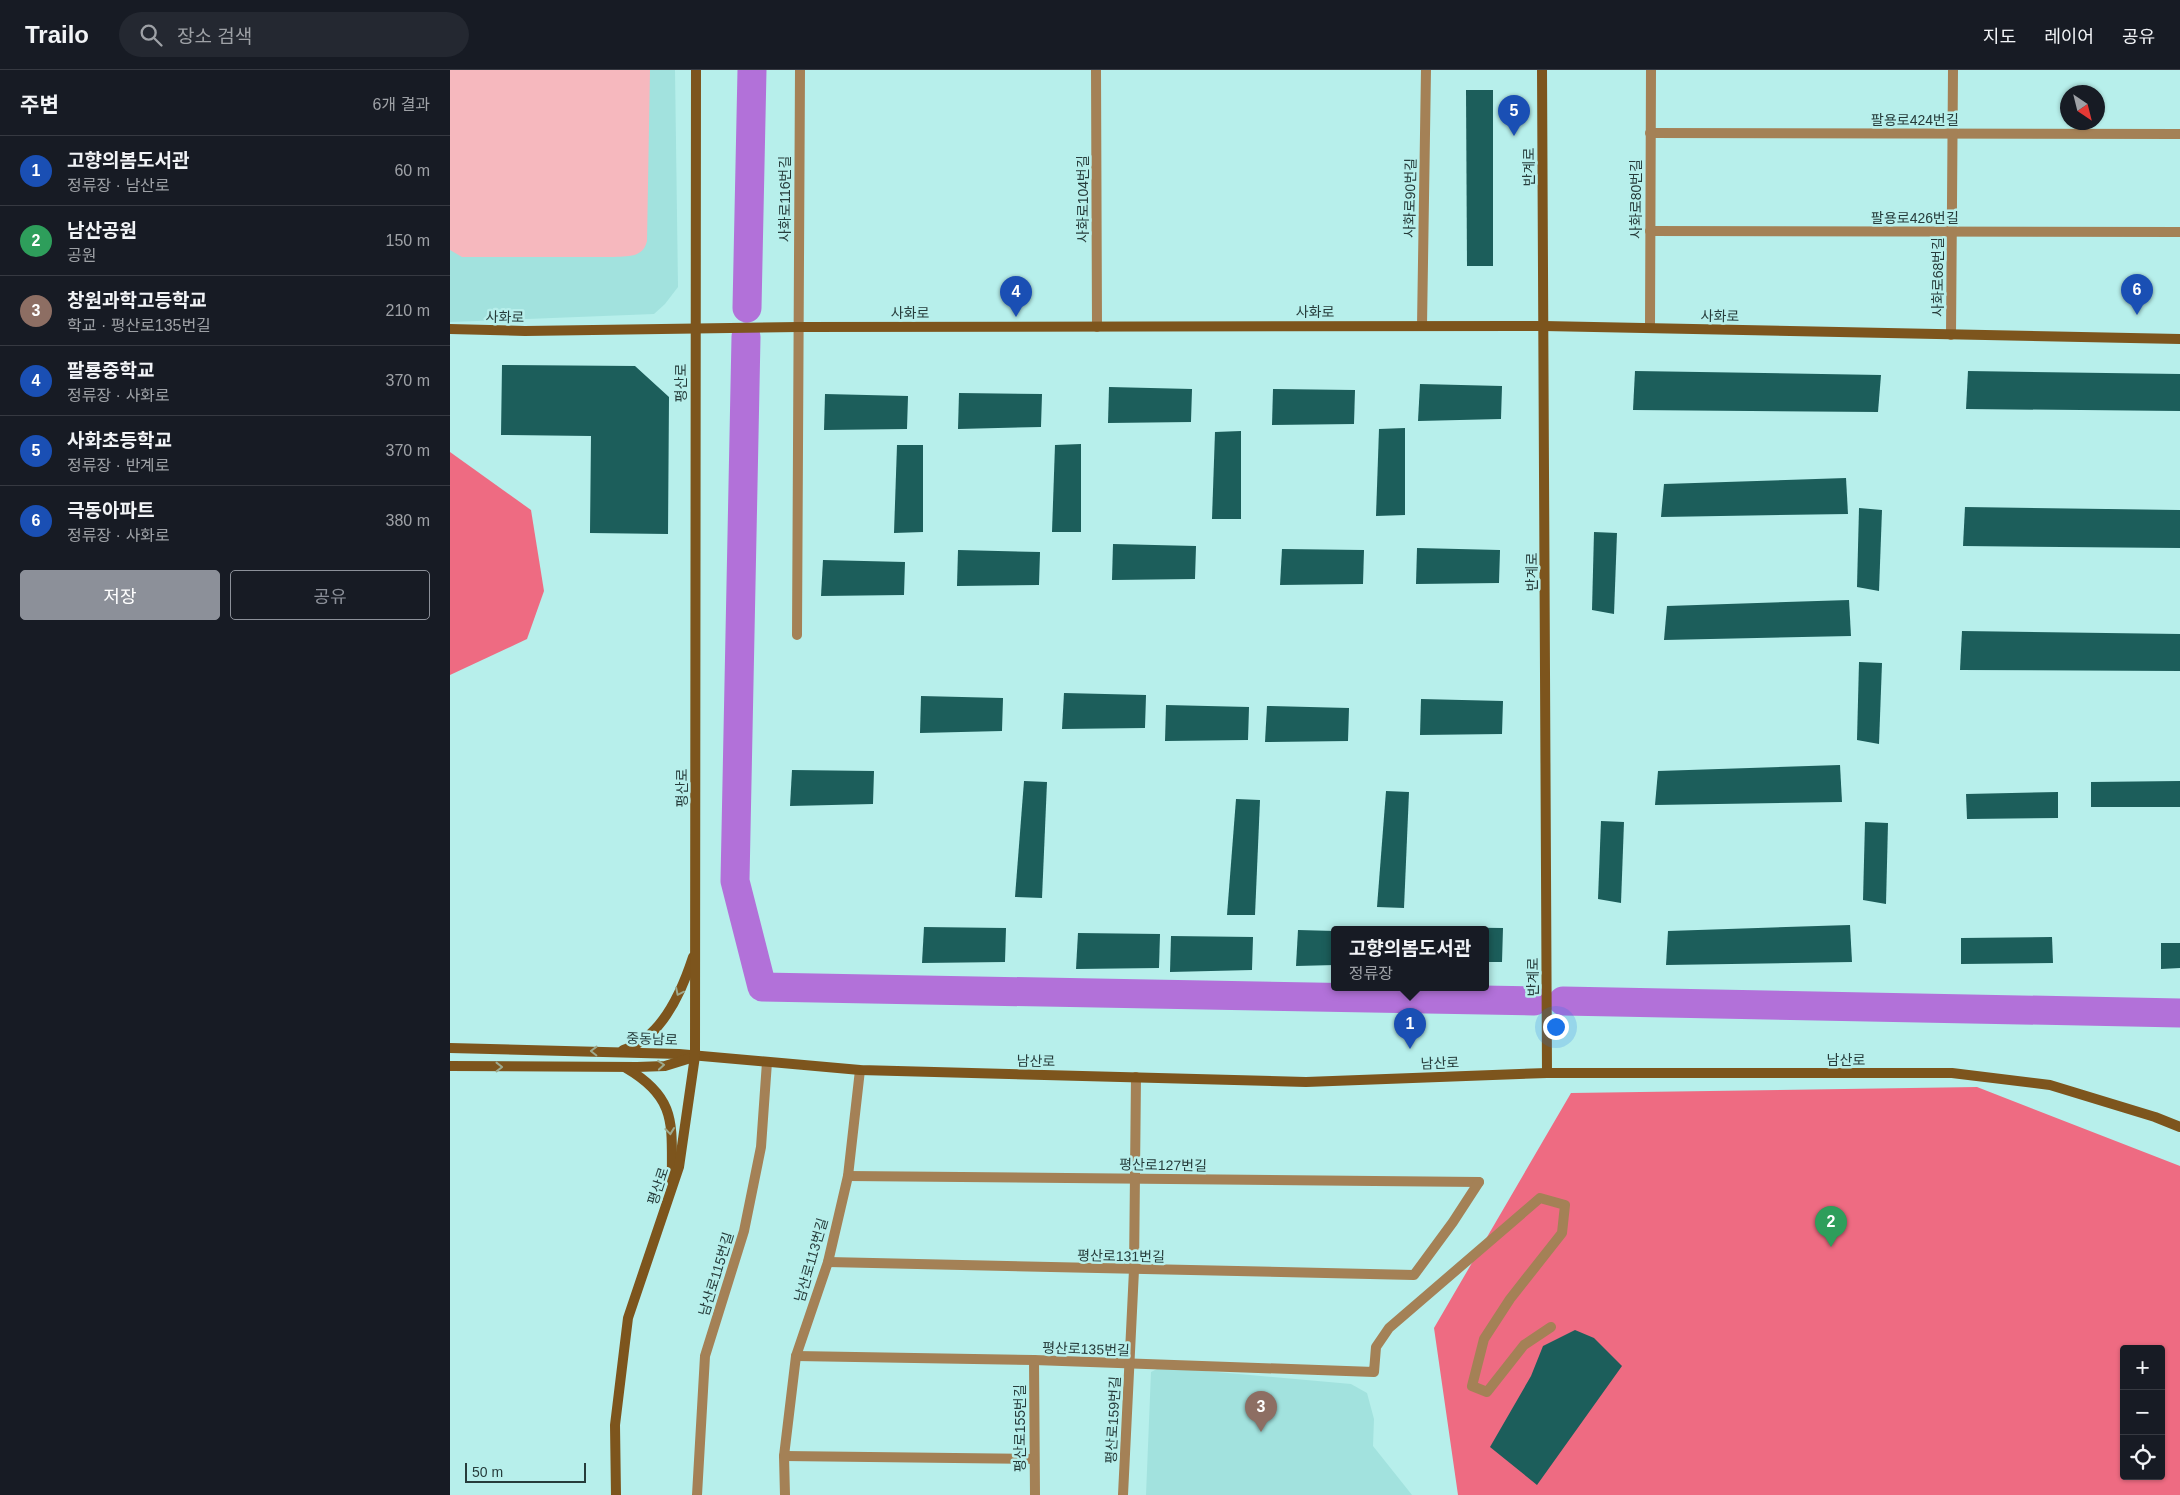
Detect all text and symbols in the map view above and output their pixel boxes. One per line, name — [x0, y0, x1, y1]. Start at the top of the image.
search box — [119, 12, 469, 57]
text: Trailo — [25, 21, 89, 48]
icon: search — [137, 21, 165, 49]
text: 장소 검색 — [177, 26, 252, 47]
text: 지도 — [1983, 27, 2016, 47]
text: 레이어 — [2044, 27, 2094, 47]
text: 공유 — [2122, 27, 2155, 47]
north arrow — [2060, 85, 2105, 130]
text: 주변 — [20, 93, 59, 116]
pin: 5 — [1498, 95, 1530, 136]
text: 6개 결과 — [372, 96, 430, 113]
street label: 팔용로424번길 — [1871, 112, 1959, 128]
street label: 반계로 — [1521, 148, 1537, 186]
text: 고향의봄도서관 — [67, 150, 189, 171]
street label: 사화로104번길 — [1075, 155, 1091, 243]
street label: 사화로116번길 — [777, 156, 793, 242]
street label: 사화로90번길 — [1401, 158, 1419, 238]
street label: 사화로80번길 — [1628, 159, 1644, 239]
text: 1 — [32, 162, 40, 179]
text: 60 m — [394, 162, 430, 179]
text: 정류장 · 남산로 — [67, 177, 170, 194]
street label: 팔용로426번길 — [1871, 210, 1959, 226]
text: 남산공원 — [67, 220, 137, 241]
text: 2 — [32, 232, 40, 249]
text: 150 m — [386, 232, 430, 249]
street label: 사화로68번길 — [1930, 237, 1946, 317]
text: 공원 — [67, 247, 96, 264]
pin: 6 — [2121, 274, 2153, 315]
pin: 4 — [1000, 276, 1032, 317]
text: 창원과학고등학교 — [67, 290, 207, 311]
text: 3 — [32, 302, 40, 319]
text: 210 m — [386, 302, 430, 319]
street label: 사화로 — [1296, 304, 1334, 320]
street label: 사화로 — [891, 305, 929, 321]
street label: 사화로 — [1701, 308, 1740, 324]
street label: 사화로 — [486, 309, 525, 325]
text: 학교 · 평산로135번길 — [67, 317, 211, 334]
text: 팔룡중학교 — [67, 360, 154, 381]
street label: 평산로 — [673, 364, 689, 402]
text: 4 — [32, 372, 40, 389]
text: 370 m — [386, 372, 430, 389]
text: 정류장 · 사화로 — [67, 387, 170, 404]
text: 사화초등학교 — [67, 430, 172, 451]
text: 5 — [32, 442, 40, 459]
text: 370 m — [386, 442, 430, 459]
text: 정류장 · 반계로 — [67, 457, 170, 474]
text: 극동아파트 — [67, 500, 154, 521]
text: 6 — [32, 512, 40, 529]
text: 380 m — [386, 512, 430, 529]
text: 정류장 · 사화로 — [67, 527, 170, 544]
street label: 반계로 — [1524, 553, 1540, 591]
button: 저장 — [20, 570, 220, 620]
button: 공유 — [230, 570, 430, 620]
street label: 평산로 — [674, 769, 690, 807]
popup — [1331, 926, 1489, 991]
text: 고향의봄도서관 — [1349, 938, 1471, 959]
street label: 반계로 — [1525, 958, 1541, 996]
text: 정류장 — [1349, 965, 1393, 982]
one-way arrow — [674, 987, 685, 996]
pin: 1 — [1394, 1008, 1426, 1049]
your location — [1543, 1014, 1569, 1040]
street label: 중동남로 — [626, 1030, 678, 1048]
one-way arrow — [590, 1046, 598, 1056]
street label: 남산로 — [1827, 1052, 1865, 1068]
street label: 남산로 — [1017, 1053, 1056, 1069]
street label: 남산로 — [1420, 1054, 1460, 1072]
one-way arrow — [657, 1060, 665, 1071]
one-way arrow — [495, 1062, 503, 1072]
one-way arrow — [664, 1127, 675, 1135]
street label: 평산로127번길 — [1119, 1156, 1207, 1174]
street label: 평산로 — [644, 1165, 672, 1207]
pin: 2 — [1815, 1206, 1847, 1247]
street label: 남산로113번길 — [791, 1216, 831, 1304]
street label: 남산로115번길 — [696, 1230, 736, 1318]
street label: 평산로131번길 — [1077, 1247, 1165, 1265]
street label: 평산로135번길 — [1042, 1339, 1130, 1359]
map controls — [2120, 1345, 2165, 1480]
button: + — [2120, 1345, 2165, 1390]
street label: 평산로159번길 — [1103, 1376, 1123, 1464]
street label: 평산로155번길 — [1012, 1384, 1028, 1472]
button: − — [2120, 1390, 2165, 1435]
pin: 3 — [1245, 1391, 1277, 1432]
button: locate — [2120, 1435, 2165, 1480]
scale bar — [465, 1460, 586, 1483]
text: 50 m — [472, 1464, 503, 1480]

